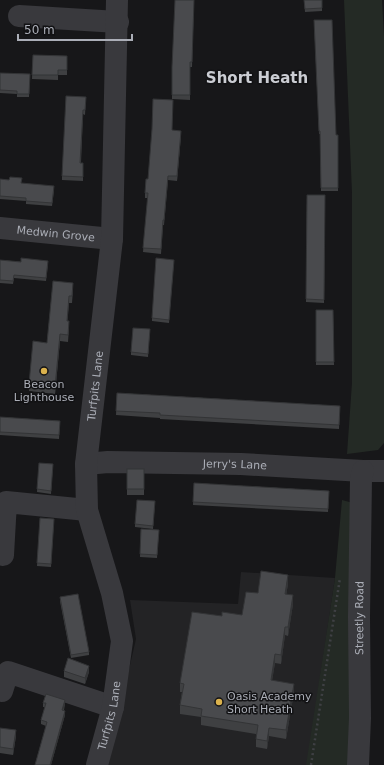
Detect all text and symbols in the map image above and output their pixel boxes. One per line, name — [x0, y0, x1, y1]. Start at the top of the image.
scale bar — [18, 16, 132, 42]
text: 50 m — [24, 23, 55, 37]
district label: Short Heath — [206, 69, 308, 87]
street label: Medwin Grove — [16, 224, 96, 244]
street label: Turfpits Lane — [85, 350, 106, 423]
marker: Beacon Lighthouse — [39, 366, 49, 376]
place label: Beacon Lighthouse — [14, 378, 75, 404]
street label: Jerry's Lane — [202, 457, 268, 472]
street label: Streetly Road — [353, 581, 367, 655]
street label: Turfpits Lane — [95, 680, 124, 753]
place label: Oasis Academy Short Heath — [227, 690, 312, 716]
marker: Oasis Academy Short Heath — [214, 697, 224, 707]

